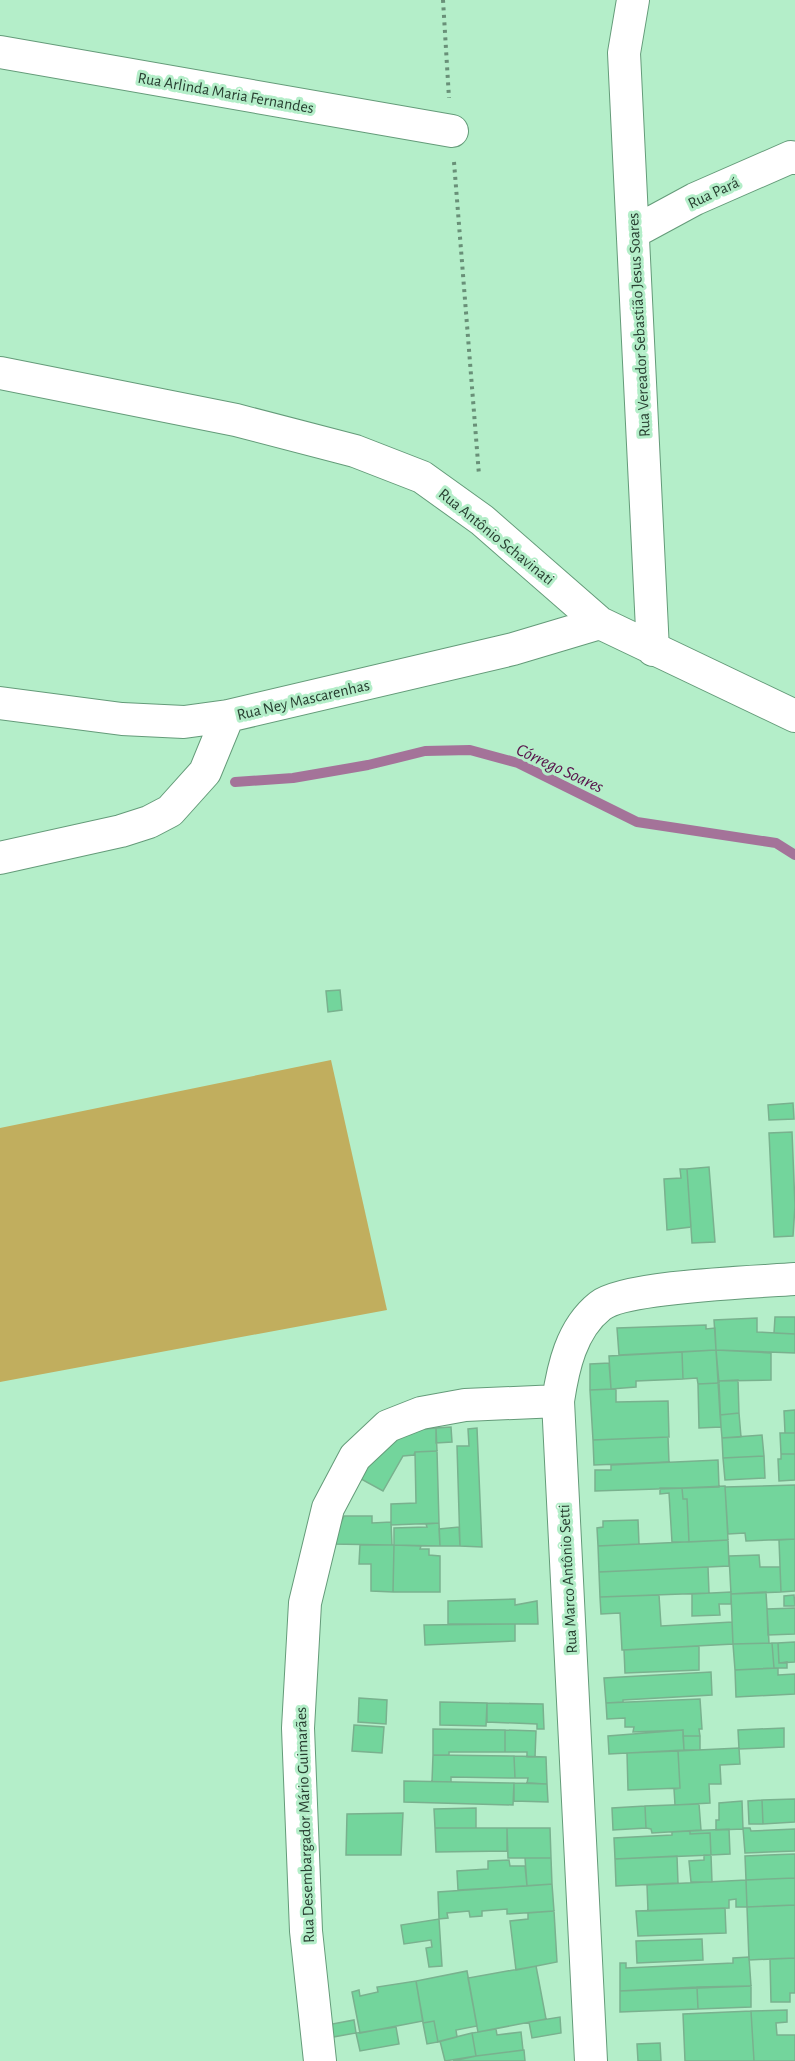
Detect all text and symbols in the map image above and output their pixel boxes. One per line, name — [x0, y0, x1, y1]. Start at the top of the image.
street label: Rua Arlinda Maria Fernandes — [137, 70, 315, 116]
street label: Rua Pará — [685, 174, 741, 212]
street label: Rua Vereador Sebastião Jesus Soares — [625, 212, 653, 437]
street label: Rua Antônio Schavinati — [436, 485, 557, 588]
street label: Rua Ney Mascarenhas — [235, 677, 371, 724]
water label: Córrego Soares — [513, 741, 606, 797]
street label: Rua Marco Antônio Setti — [556, 1504, 580, 1654]
street label: Rua Desembargador Mário Guimarães — [293, 1707, 317, 1943]

